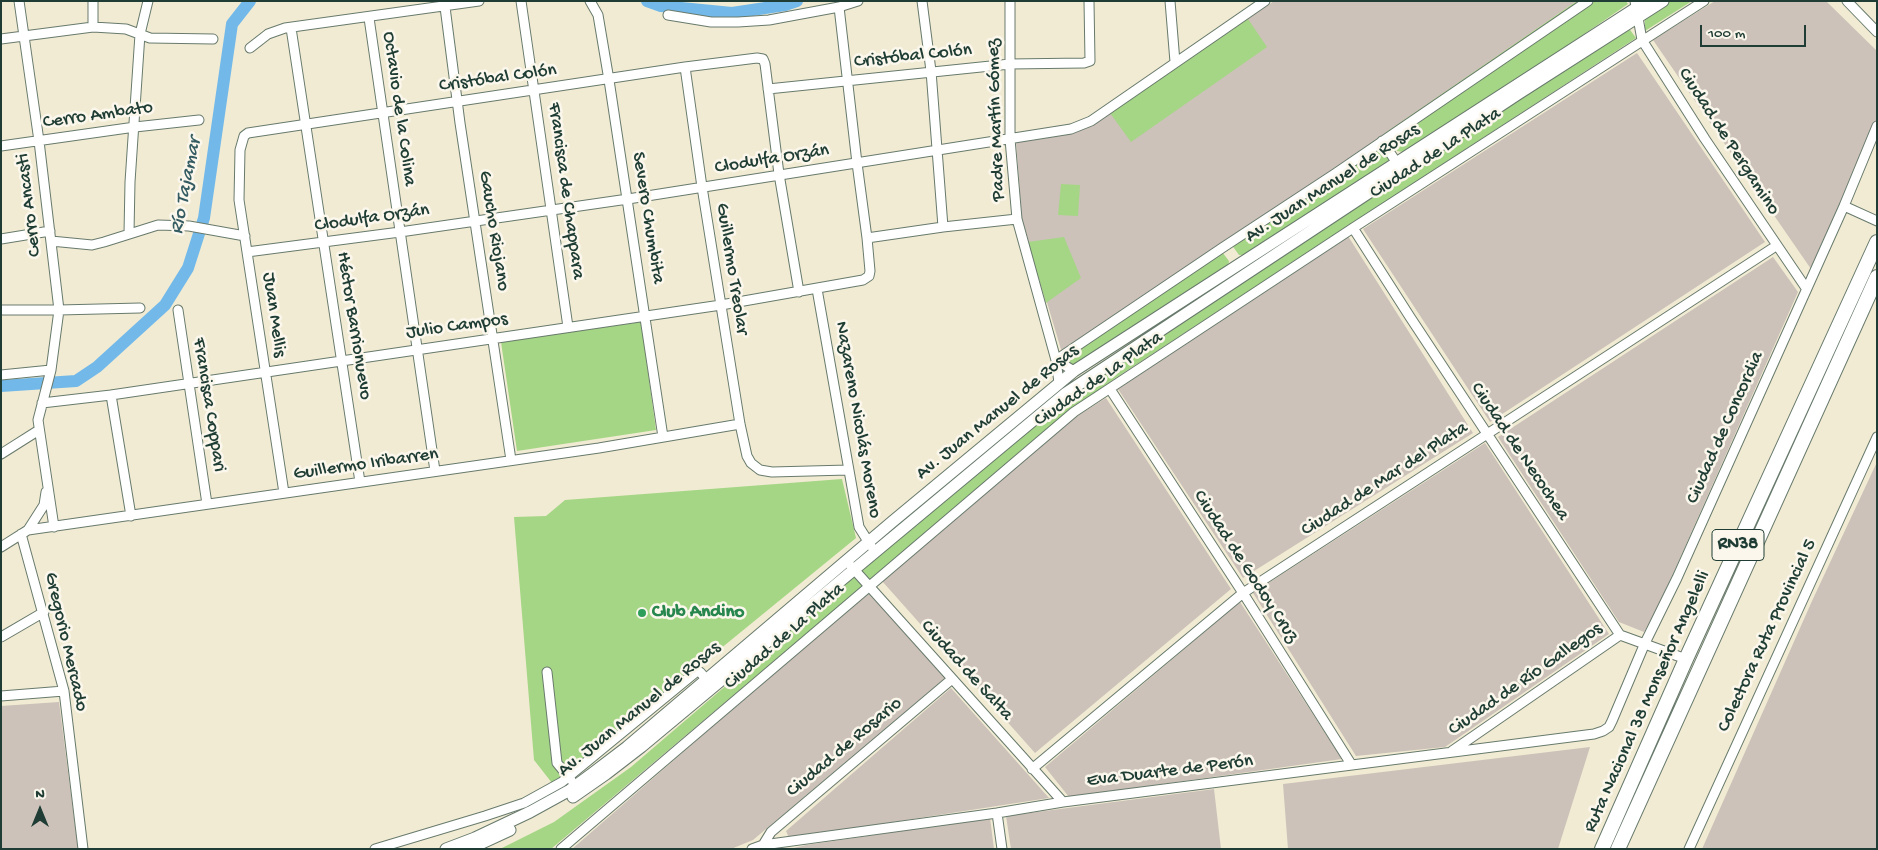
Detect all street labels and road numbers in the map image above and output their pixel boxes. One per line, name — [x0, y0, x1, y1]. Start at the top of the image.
street label: Octavio de la Colina — [376, 30, 420, 188]
street label: Padre Martín Gómez — [983, 38, 1011, 202]
street label: Cristóbal Colón — [853, 39, 973, 75]
street label: Cristóbal Colón — [438, 59, 558, 99]
street label: Ciudad de Pergamino — [1672, 64, 1784, 220]
street label: Cerro Ambato — [42, 97, 154, 135]
street label: Francisca de Chappara — [541, 101, 589, 281]
street label: Ciudad de La Plata — [1366, 103, 1506, 205]
street label: Av. Juan Manuel de Rosas — [1242, 119, 1424, 249]
street label: Clodulfa Orzán — [713, 140, 831, 180]
street label: Severo Chumbita — [625, 150, 669, 286]
street label: Cerro Ancasti — [12, 152, 48, 258]
street label: Gaucho Riojano — [472, 169, 514, 293]
street label: Clodulfa Orzán — [313, 200, 431, 238]
street label: Guillermo Treolar — [709, 202, 753, 336]
street label: Héctor Barrionuevo — [330, 250, 376, 402]
street label: Juan Mellis — [256, 271, 290, 359]
street label: Julio Campos — [405, 309, 509, 345]
street label: Nazareno Nicolás Moreno — [828, 320, 886, 520]
street label: Ciudad de La Plata — [1030, 327, 1168, 433]
street label: Francisca Coppari — [186, 336, 230, 474]
street label: Av. Juan Manuel de Rosas — [912, 340, 1084, 486]
street label: Ciudad de Concordia — [1682, 348, 1770, 508]
street label: Ciudad de Necochea — [1464, 379, 1574, 525]
street label: Ciudad de Mar del Plata — [1297, 418, 1473, 542]
street label: Guillermo Iribarren — [292, 444, 440, 486]
street label: Ciudad de Godoy Cruz — [1187, 487, 1303, 647]
road number: RN38 — [1712, 530, 1764, 560]
street label: Colectora Ruta Provincial 5 — [1713, 536, 1823, 736]
street label: Ruta Nacional 38 Monseñor Angelelli — [1580, 567, 1716, 837]
street label: Gregorio Mercado — [38, 570, 92, 714]
street label: Ciudad de La Plata — [720, 579, 850, 695]
street label: Ciudad de Salta — [915, 616, 1017, 726]
street label: Ciudad de Río Gallegos — [1445, 618, 1607, 742]
street label: Av. Juan Manuel de Rosas — [554, 637, 726, 783]
street label: Ciudad de Rosario — [782, 693, 908, 803]
street label: Eva Duarte de Perón — [1086, 750, 1254, 794]

